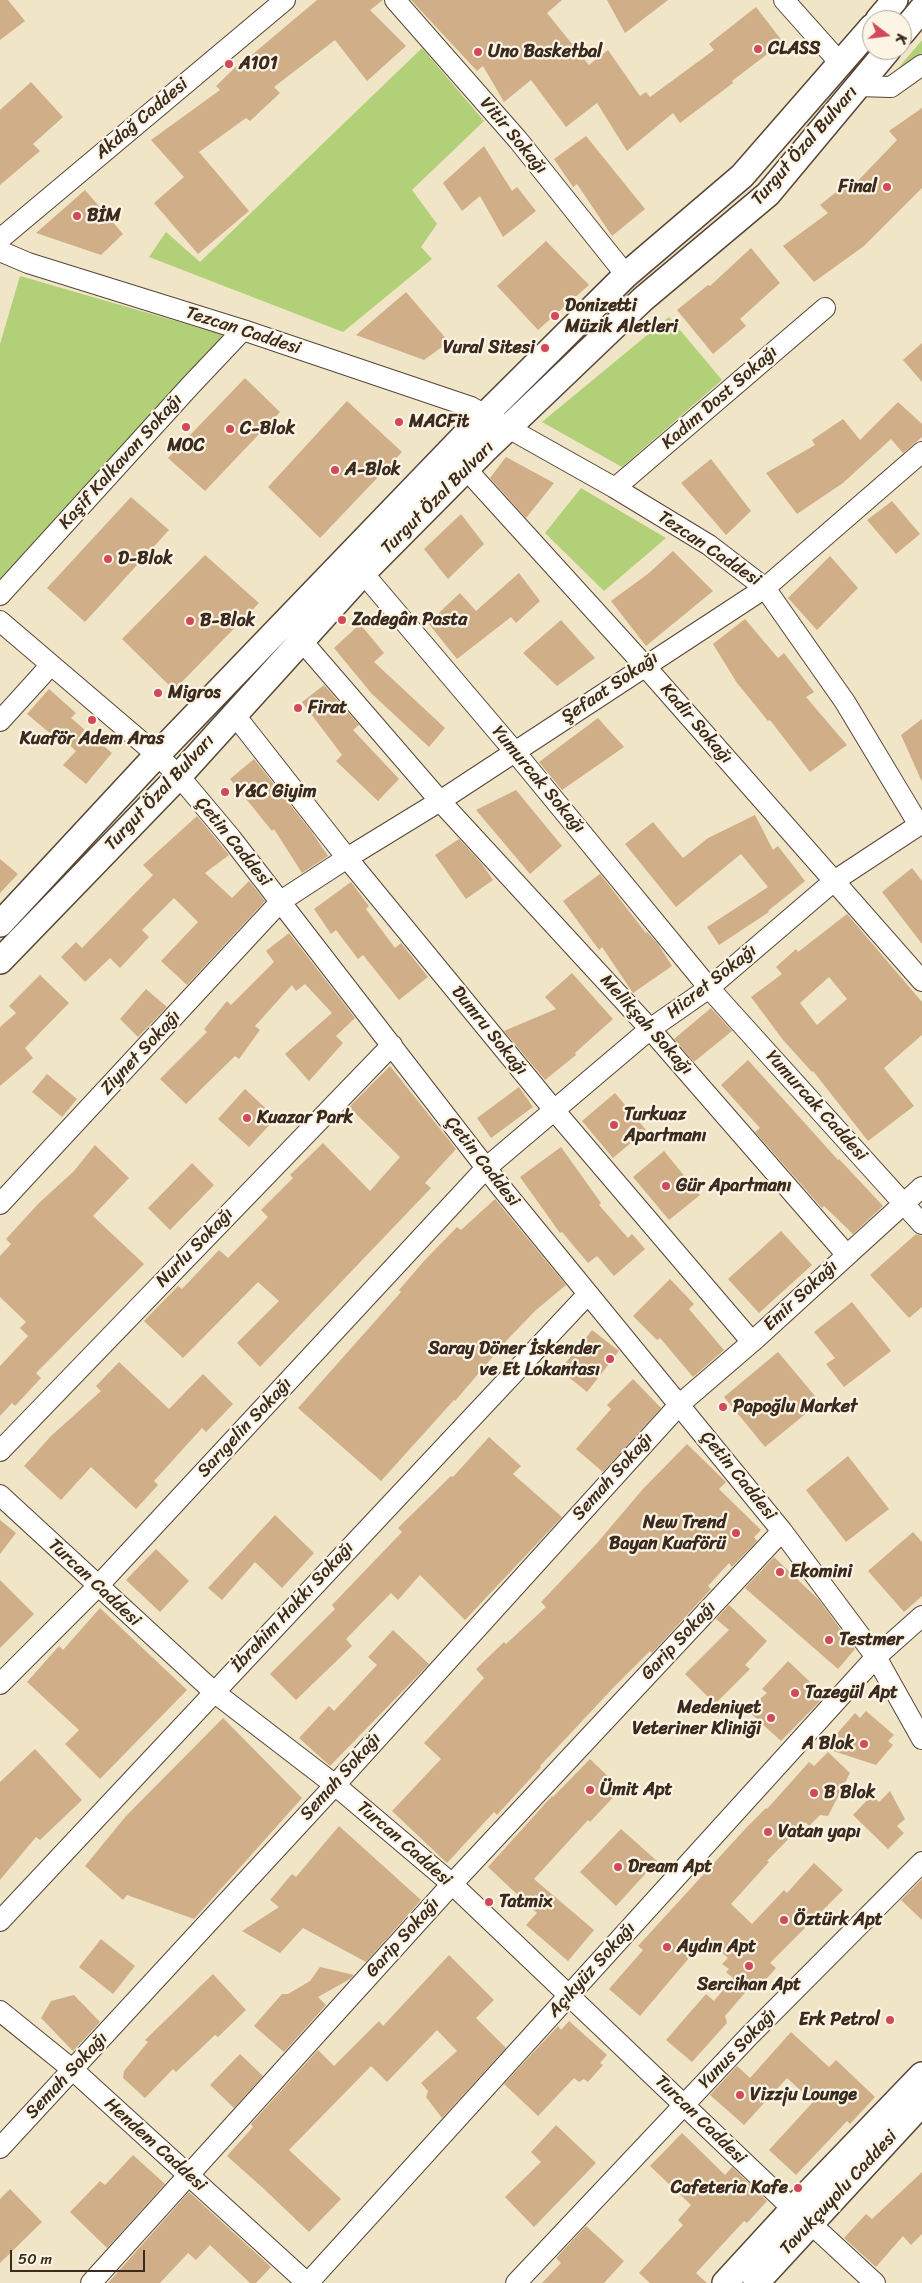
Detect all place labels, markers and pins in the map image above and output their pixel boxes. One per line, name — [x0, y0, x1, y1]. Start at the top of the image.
place label: CLASS — [768, 38, 820, 60]
place label: Uno Basketbal — [488, 41, 602, 63]
marker: CLASS — [752, 43, 764, 55]
marker: Uno Basketbal — [472, 46, 484, 58]
place label: A101 — [239, 53, 278, 75]
marker: A101 — [223, 58, 235, 70]
place label: Final — [838, 176, 877, 198]
marker: Final — [881, 181, 893, 193]
place label: BİM — [87, 205, 121, 227]
marker: BİM — [71, 210, 83, 222]
place label: Donizetti Müzik Aletleri — [565, 295, 678, 338]
marker: Donizetti Müzik Aletleri — [549, 310, 561, 322]
place label: Vural Sitesi — [443, 337, 535, 359]
marker: Vural Sitesi — [539, 342, 551, 354]
place label: MACFit — [409, 411, 469, 433]
marker: MACFit — [393, 416, 405, 428]
place label: C-Blok — [240, 418, 295, 440]
marker: MOC — [180, 421, 192, 433]
marker: C-Blok — [224, 423, 236, 435]
place label: MOC — [167, 435, 205, 457]
place label: A-Blok — [345, 459, 400, 481]
marker: A-Blok — [329, 464, 341, 476]
place label: D-Blok — [118, 548, 172, 570]
marker: D-Blok — [102, 553, 114, 565]
place label: Zadegân Pasta — [352, 609, 467, 631]
place label: B-Blok — [200, 610, 255, 632]
marker: Zadegân Pasta — [336, 614, 348, 626]
marker: B-Blok — [184, 615, 196, 627]
place label: Migros — [168, 682, 221, 704]
marker: Migros — [152, 687, 164, 699]
place label: Firat — [308, 697, 347, 719]
marker: Firat — [292, 702, 304, 714]
marker: Kuaför Adem Aras — [86, 714, 98, 726]
place label: Kuaför Adem Aras — [20, 728, 164, 750]
place label: Y&C Giyim — [235, 781, 317, 803]
marker: Y&C Giyim — [219, 786, 231, 798]
place label: Turkuaz Apartmanı — [624, 1104, 707, 1146]
place label: Kuazar Park — [257, 1107, 353, 1129]
marker: Kuazar Park — [241, 1112, 253, 1124]
marker: Turkuaz Apartmanı — [608, 1119, 620, 1131]
place label: Gür Apartmanı — [676, 1175, 791, 1197]
marker: Gür Apartmanı — [660, 1180, 672, 1192]
place label: Saray Döner İskender ve Et Lokantası — [428, 1338, 600, 1380]
marker: Saray Döner İskender ve Et Lokantası — [604, 1353, 616, 1365]
place label: Papoğlu Market — [733, 1396, 857, 1418]
marker: Papoğlu Market — [717, 1401, 729, 1413]
place label: New Trend Bayan Kuaförü — [609, 1512, 726, 1555]
marker: New Trend Bayan Kuaförü — [730, 1527, 742, 1539]
place label: Ekomini — [790, 1561, 852, 1583]
marker: Ekomini — [774, 1566, 786, 1578]
place label: Testmer — [839, 1629, 903, 1651]
marker: Testmer — [823, 1634, 835, 1646]
place label: Tazegül Apt — [805, 1682, 898, 1704]
marker: Tazegül Apt — [789, 1687, 801, 1699]
place label: Medeniyet Veteriner Kliniği — [632, 1697, 761, 1740]
marker: Medeniyet Veteriner Kliniği — [765, 1712, 777, 1724]
place label: A Blok — [802, 1733, 854, 1755]
marker: A Blok — [858, 1738, 870, 1750]
place label: Ümit Apt — [600, 1779, 672, 1801]
place label: B Blok — [824, 1782, 875, 1804]
marker: Ümit Apt — [584, 1784, 596, 1796]
marker: B Blok — [808, 1787, 820, 1799]
place label: Vatan yapı — [778, 1821, 861, 1843]
marker: Vatan yapı — [762, 1826, 774, 1838]
place label: Dream Apt — [628, 1856, 712, 1878]
marker: Dream Apt — [612, 1861, 624, 1873]
place label: Tatmix — [499, 1891, 552, 1913]
marker: Tatmix — [483, 1896, 495, 1908]
place label: Öztürk Apt — [794, 1909, 883, 1931]
marker: Öztürk Apt — [778, 1914, 790, 1926]
place label: Aydın Apt — [677, 1936, 756, 1958]
marker: Aydın Apt — [661, 1941, 673, 1953]
marker: Sercihan Apt — [743, 1960, 755, 1972]
place label: Sercihan Apt — [697, 1974, 801, 1996]
place label: Erk Petrol — [799, 2009, 880, 2031]
marker: Erk Petrol — [884, 2014, 896, 2026]
place label: Vizzju Lounge — [750, 2084, 857, 2106]
marker: Vizzju Lounge — [734, 2089, 746, 2101]
place label: Cafeteria Kafe — [671, 2177, 788, 2199]
marker: Cafeteria Kafe — [792, 2182, 804, 2194]

